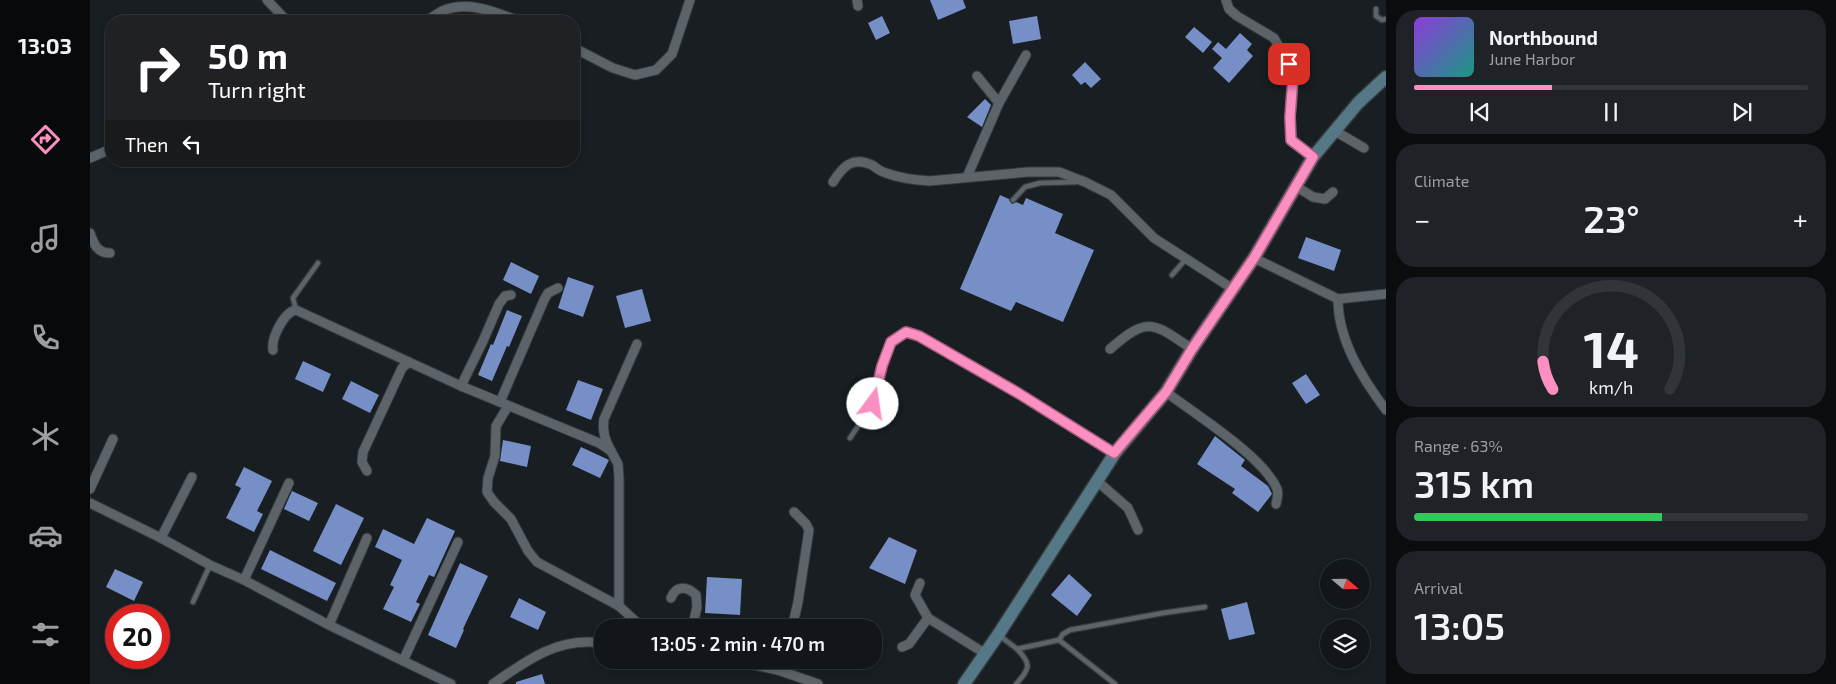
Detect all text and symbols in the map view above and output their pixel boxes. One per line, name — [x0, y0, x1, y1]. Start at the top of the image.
text: Northbound — [1489, 26, 1598, 49]
text: 13:03 — [18, 32, 72, 58]
text: 50 m — [208, 34, 288, 76]
icon: right — [125, 35, 190, 100]
pin — [1268, 43, 1310, 85]
text: June Harbor — [1489, 49, 1576, 68]
icon: arrive — [1275, 50, 1303, 78]
text: Turn right — [208, 76, 306, 102]
icon: previous — [1466, 98, 1494, 126]
icon: pause — [1597, 98, 1625, 126]
icon: next — [1728, 98, 1756, 126]
icon: directions — [28, 122, 63, 157]
icon: left — [178, 130, 206, 158]
text: Then — [125, 133, 168, 156]
text: Climate — [1414, 171, 1469, 190]
text: 23° — [1583, 195, 1640, 241]
text: − — [1414, 202, 1430, 236]
text: + — [1793, 202, 1808, 236]
icon: music — [28, 221, 63, 256]
text: 14 — [1583, 316, 1639, 378]
icon: phone — [28, 320, 63, 355]
text: km/h — [1589, 376, 1633, 398]
position arrow — [846, 377, 898, 429]
icon: climate — [28, 419, 63, 454]
text: Range · 63% — [1414, 436, 1503, 455]
text: 315 km — [1414, 460, 1534, 506]
icon: car — [28, 518, 63, 553]
north arrow — [1320, 559, 1370, 609]
map controls — [1320, 559, 1370, 669]
text: Arrival — [1414, 578, 1463, 597]
text: 13:05 — [1414, 602, 1505, 648]
speed limit sign: 20 — [105, 604, 170, 669]
icon: filters — [28, 617, 63, 652]
button: layers — [1320, 619, 1370, 669]
text: 13:05 · 2 min · 470 m — [651, 632, 825, 655]

